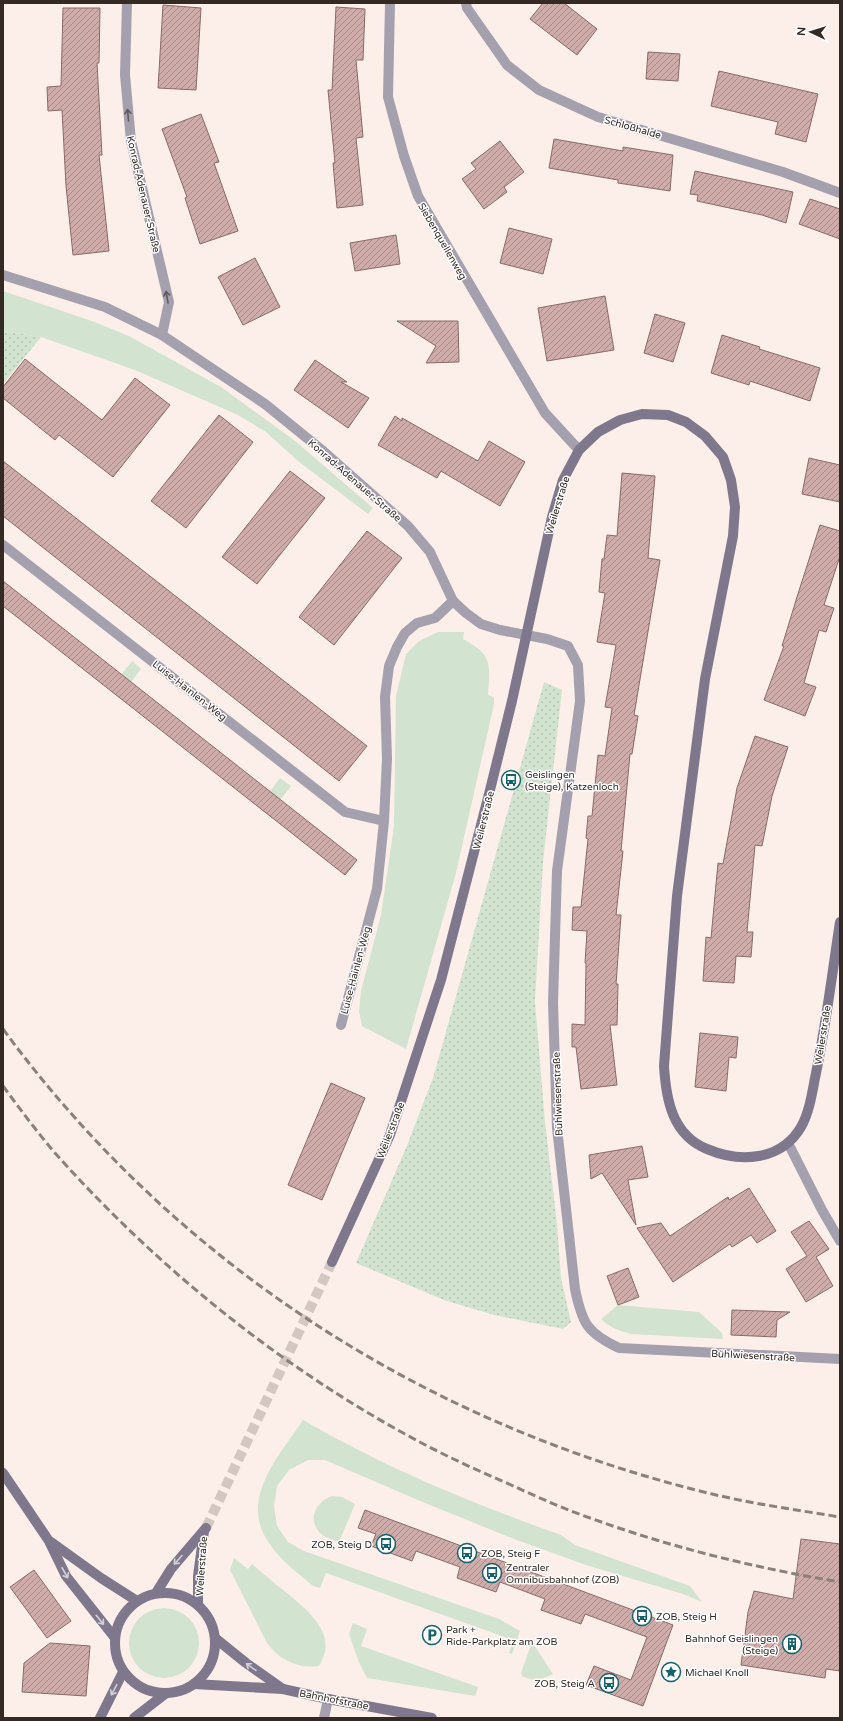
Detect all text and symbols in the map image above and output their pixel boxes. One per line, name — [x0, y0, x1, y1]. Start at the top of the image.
north arrow — [791, 12, 831, 52]
text: N — [795, 26, 808, 36]
one-way arrow — [125, 109, 132, 122]
street label: Schloßhalde — [603, 114, 663, 142]
street label: Konrad-Adenauer-Straße — [124, 135, 162, 254]
street label: Siebenquellenweg — [415, 201, 469, 282]
one-way arrow — [163, 291, 171, 304]
street label: Konrad-Adenauer-Straße — [305, 437, 404, 525]
street label: Weilerstraße — [544, 475, 572, 536]
street label: Luise-Hainlen-Weg — [150, 658, 229, 723]
bus stop icon: Geislingen (Steige), Katzenloch — [500, 769, 522, 791]
place label: Geislingen (Steige), Katzenloch — [525, 769, 619, 793]
street label: Weilerstraße — [471, 790, 497, 851]
street label: Luise-Hainlen-Weg — [338, 925, 373, 1016]
street label: Weilerstraße — [812, 1004, 834, 1066]
street label: Bühlwiesenstraße — [551, 1051, 565, 1136]
street label: Weilerstraße — [375, 1100, 407, 1160]
street label: Bühlwiesenstraße — [711, 1348, 796, 1364]
bus stop icon: ZOB, Steig D — [375, 1533, 397, 1555]
street label: Weilerstraße — [194, 1536, 210, 1596]
place label: ZOB, Steig D — [311, 1539, 372, 1551]
bus stop icon: ZOB, Steig F — [456, 1542, 478, 1564]
place label: ZOB, Steig F — [481, 1548, 540, 1560]
one-way arrow — [174, 1555, 183, 1565]
bus stop icon: Zentraler Omnibusbahnhof (ZOB) — [481, 1562, 503, 1584]
place label: Zentraler Omnibusbahnhof (ZOB) — [506, 1562, 619, 1586]
one-way arrow — [61, 1567, 69, 1579]
bus stop icon: ZOB, Steig H — [631, 1605, 653, 1627]
place label: ZOB, Steig H — [656, 1611, 717, 1623]
one-way arrow — [96, 1615, 105, 1626]
parking icon: Park + Ride-Parkplatz am ZOB — [421, 1624, 443, 1646]
place label: Park + Ride-Parkplatz am ZOB — [446, 1624, 558, 1648]
place label: Bahnhof Geislingen (Steige) — [685, 1633, 778, 1657]
building icon: Bahnhof Geislingen (Steige) — [781, 1633, 803, 1655]
place icon: Michael Knoll — [660, 1661, 682, 1683]
one-way arrow — [246, 1663, 257, 1671]
place label: Michael Knoll — [685, 1667, 749, 1679]
bus stop icon: ZOB, Steig A — [598, 1672, 620, 1694]
place label: ZOB, Steig A — [534, 1678, 595, 1690]
one-way arrow — [109, 1684, 117, 1696]
street label: Bahnhofstraße — [298, 1687, 370, 1713]

